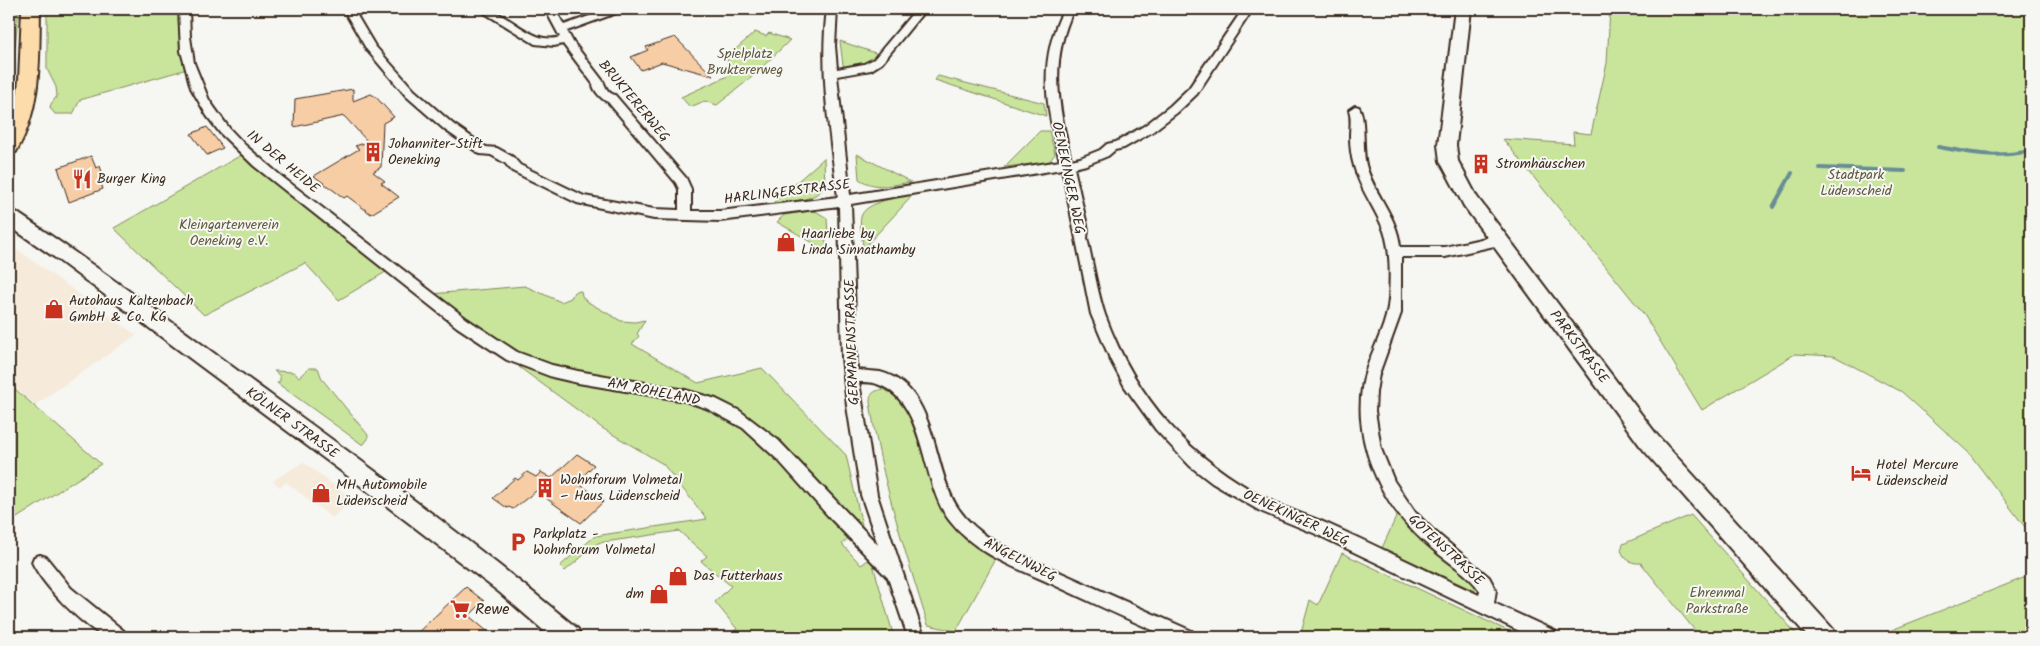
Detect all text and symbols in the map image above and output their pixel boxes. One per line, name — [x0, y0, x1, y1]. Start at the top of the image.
park label: Spielplatz Bruktererweg — [707, 43, 783, 81]
street label: BRUKTERERWEG — [593, 55, 675, 147]
street label: OENEKINGER WEG — [1045, 120, 1091, 236]
street label: IN DER HEIDE — [242, 125, 325, 200]
place label: Johanniter-Stift Oeneking — [388, 133, 483, 171]
building icon: Johanniter-Stift Oeneking — [362, 141, 384, 163]
building icon: Stromhäuschen — [1470, 153, 1492, 175]
place label: Stromhäuschen — [1496, 153, 1585, 175]
park label: Stadtpark Lüdenscheid — [1820, 164, 1893, 202]
restaurant icon: Burger King — [71, 168, 93, 190]
place label: Burger King — [97, 168, 166, 190]
street label: HARLINGERSTRASSE — [723, 173, 852, 211]
park label: Kleingartenverein Oeneking e.V. — [179, 214, 279, 252]
place label: Haarliebe by Linda Sinnathamby — [801, 223, 916, 261]
shop icon: Haarliebe by Linda Sinnathamby — [775, 231, 797, 253]
street label: GERMANENSTRASSE — [839, 278, 865, 405]
place label: Autohaus Kaltenbach GmbH & Co. KG — [69, 290, 194, 328]
shop icon: Autohaus Kaltenbach GmbH & Co. KG — [43, 298, 65, 320]
street label: PARKSTRASSE — [1544, 306, 1615, 389]
street label: AM ROHELAND — [606, 372, 702, 412]
street label: KÖLNER STRASSE — [241, 382, 344, 465]
place label: Hotel Mercure Lüdenscheid — [1876, 454, 1959, 492]
hotel icon: Hotel Mercure Lüdenscheid — [1850, 462, 1872, 484]
place label: Wohnforum Volmetal – Haus Lüdenscheid — [560, 469, 683, 507]
place label: MH Automobile Lüdenscheid — [336, 474, 428, 512]
building icon: Wohnforum Volmetal – Haus Lüdenscheid — [534, 477, 556, 499]
shop icon: MH Automobile Lüdenscheid — [310, 482, 332, 504]
street label: OENEKINGER WEG — [1239, 484, 1353, 552]
street label: GOTENSTRASSE — [1403, 509, 1490, 592]
place label: Parkplatz - Wohnforum Volmetal — [533, 523, 656, 561]
parking icon: Parkplatz - Wohnforum Volmetal — [507, 531, 529, 553]
street label: ANGELNWEG — [980, 532, 1060, 588]
shop icon: Das Futterhaus — [667, 565, 689, 587]
place label: Das Futterhaus — [693, 565, 783, 587]
park label: Ehrenmal Parkstraße — [1686, 582, 1749, 620]
place label: dm — [626, 583, 644, 605]
shop icon: dm — [648, 583, 670, 605]
place label: Rewe — [475, 597, 510, 622]
supermarket icon: Rewe — [449, 598, 471, 620]

